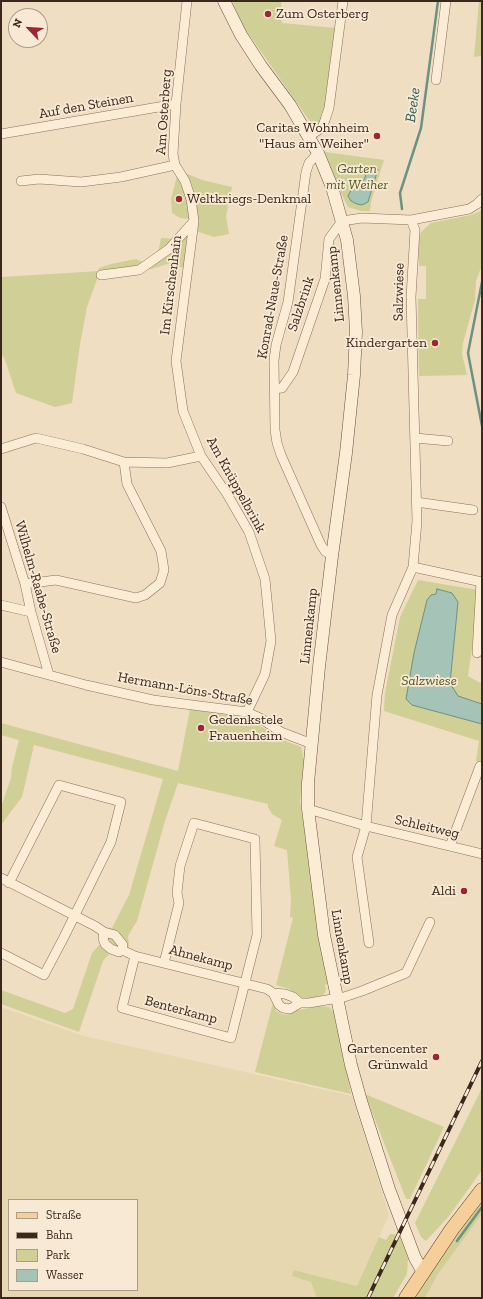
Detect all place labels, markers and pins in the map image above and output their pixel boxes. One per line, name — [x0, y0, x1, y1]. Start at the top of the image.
place label: Zum Osterberg — [276, 6, 369, 22]
marker: Zum Osterberg — [263, 9, 273, 19]
place label: Caritas Wohnheim "Haus am Weiher" — [256, 120, 369, 152]
marker: Caritas Wohnheim "Haus am Weiher" — [372, 131, 382, 141]
place label: Weltkriegs-Denkmal — [187, 191, 311, 207]
marker: Weltkriegs-Denkmal — [174, 194, 184, 204]
place label: Kindergarten — [346, 335, 427, 351]
marker: Kindergarten — [430, 338, 440, 348]
place label: Gedenkstele Frauenheim — [209, 712, 283, 744]
marker: Gedenkstele Frauenheim — [196, 723, 206, 733]
place label: Aldi — [432, 883, 456, 899]
marker: Aldi — [459, 886, 469, 896]
place label: Gartencenter Grünwald — [347, 1041, 428, 1074]
marker: Gartencenter Grünwald — [431, 1052, 441, 1062]

